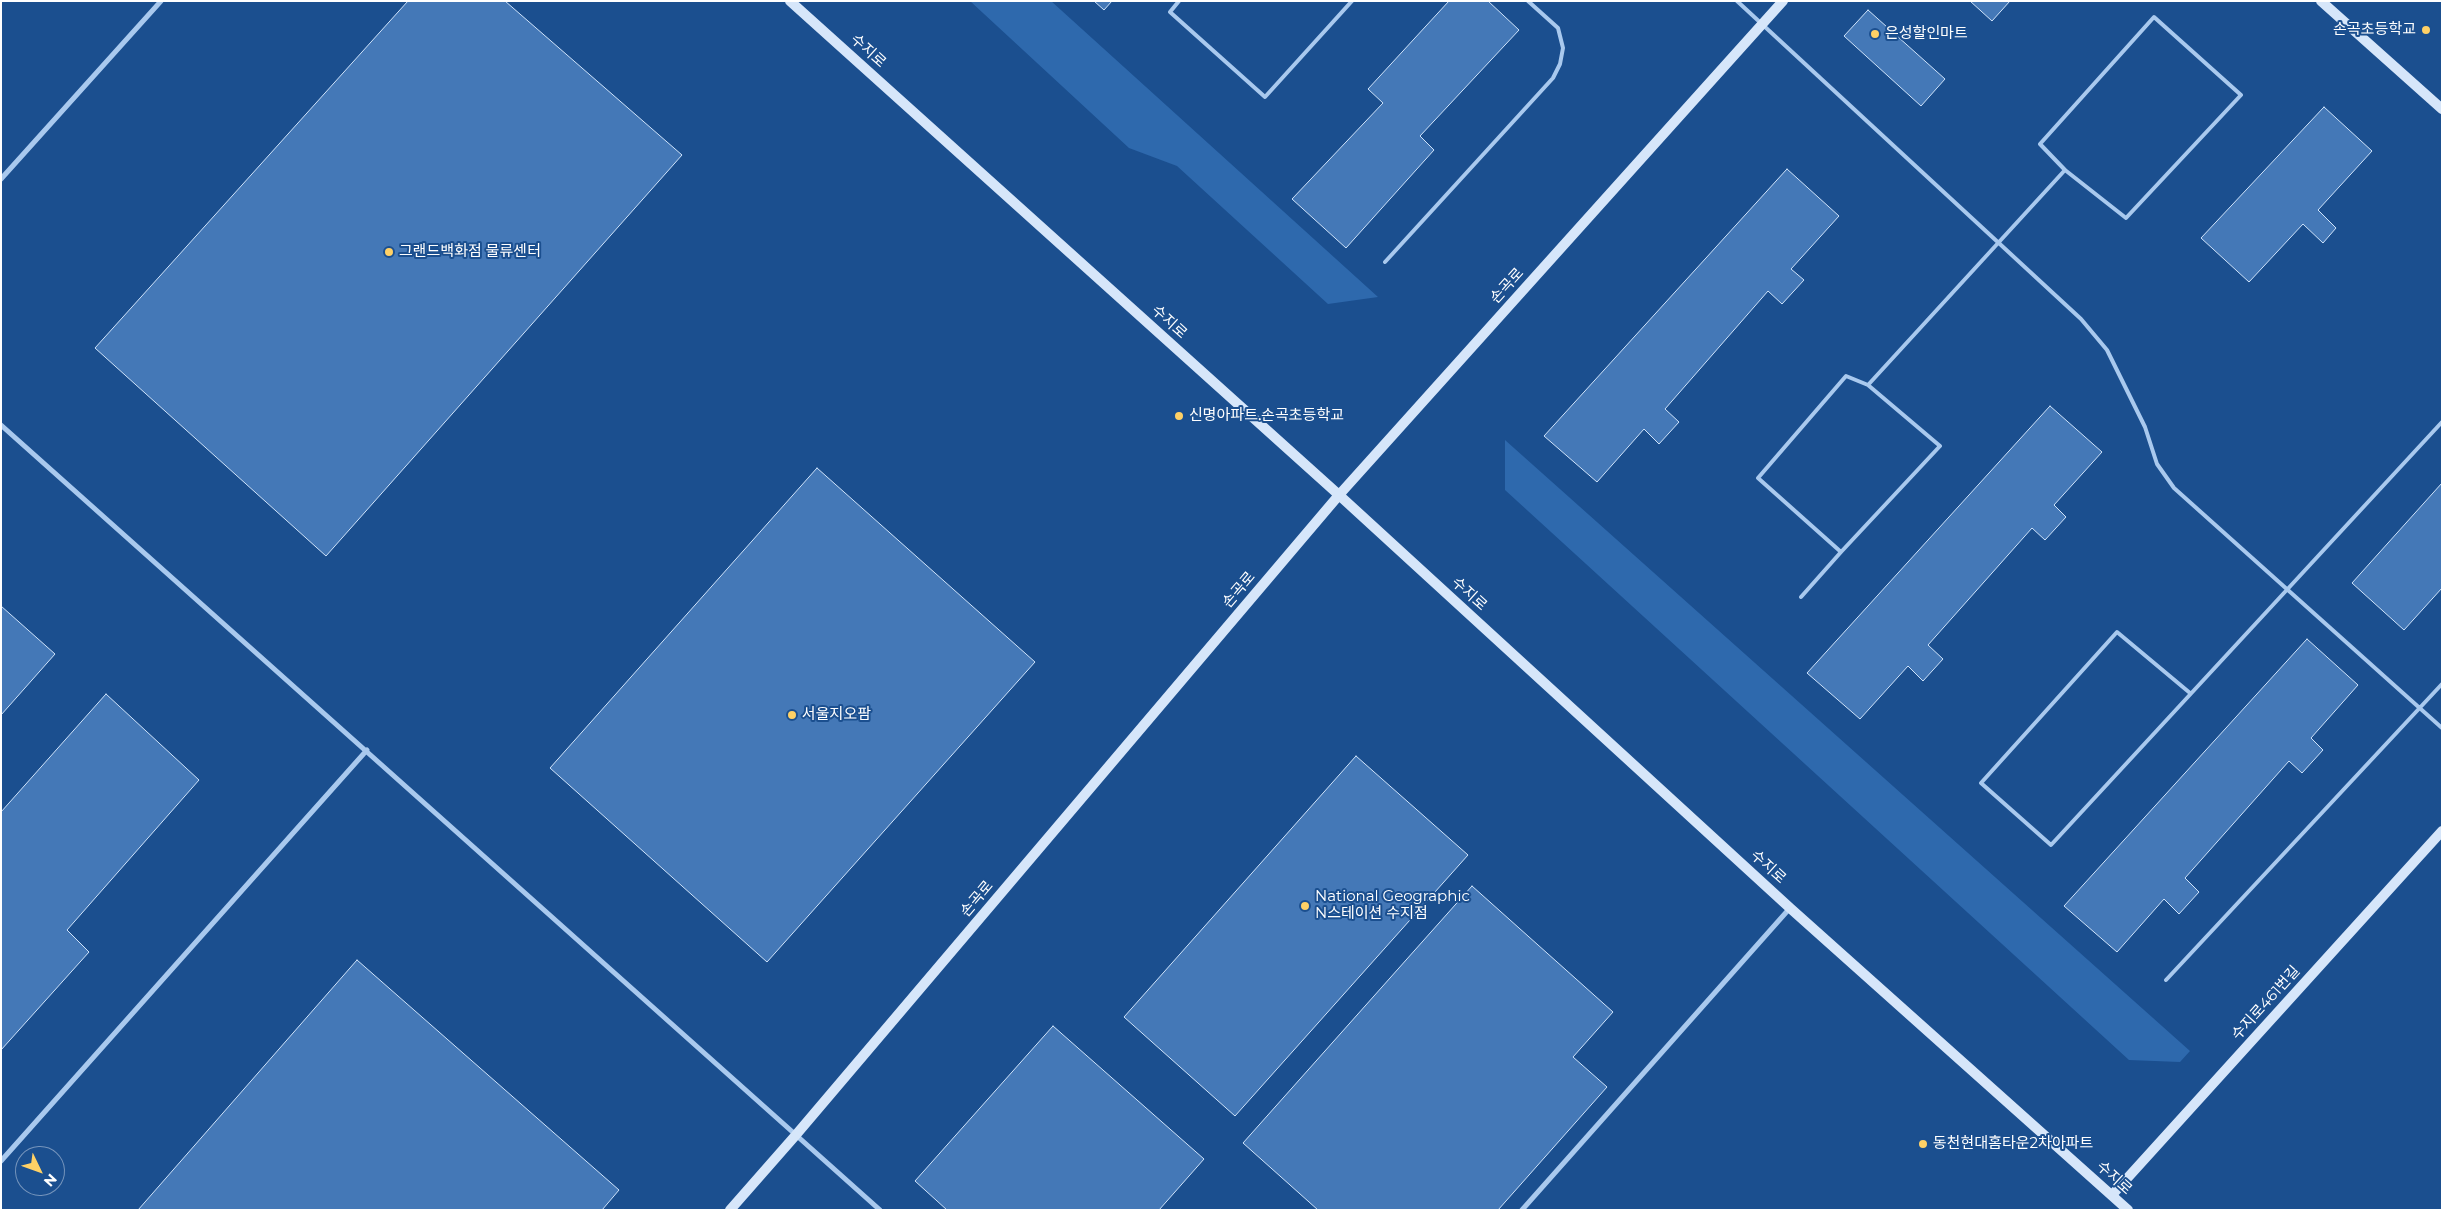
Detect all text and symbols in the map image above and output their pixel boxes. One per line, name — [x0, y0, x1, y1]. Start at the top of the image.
place label: 손곡초등학교 — [2333, 21, 2416, 39]
marker: 손곡초등학교 — [2420, 24, 2432, 36]
place label: 은성할인마트 — [1885, 25, 1968, 43]
marker: 은성할인마트 — [1869, 28, 1881, 40]
street label: 수지로 — [847, 30, 889, 72]
place label: 그랜드백화점 물류센터 — [399, 243, 541, 261]
marker: 그랜드백화점 물류센터 — [383, 246, 395, 258]
street label: 손곡로 — [1486, 265, 1528, 307]
street label: 수지로 — [1148, 301, 1190, 343]
place label: 신명아파트.손곡초등학교 — [1189, 407, 1344, 425]
marker: 신명아파트.손곡초등학교 — [1173, 410, 1185, 422]
street label: 손곡로 — [1219, 568, 1259, 612]
street label: 수지로 — [1448, 573, 1490, 615]
place label: 서울지오팜 — [802, 706, 871, 724]
marker: 서울지오팜 — [786, 709, 798, 721]
street label: 수지로 — [1747, 846, 1789, 888]
street label: 손곡로 — [957, 877, 997, 921]
place label: National Geographic N스테이션 수지점 — [1315, 888, 1470, 923]
marker: National Geographic N스테이션 수지점 — [1299, 900, 1311, 912]
street label: 수지로461번길 — [2228, 962, 2304, 1044]
place label: 동천현대홈타운2차아파트 — [1933, 1135, 2093, 1153]
marker: 동천현대홈타운2차아파트 — [1917, 1138, 1929, 1150]
north arrow — [15, 1146, 65, 1196]
street label: 수지로 — [2093, 1157, 2135, 1199]
text: N — [40, 1170, 61, 1191]

